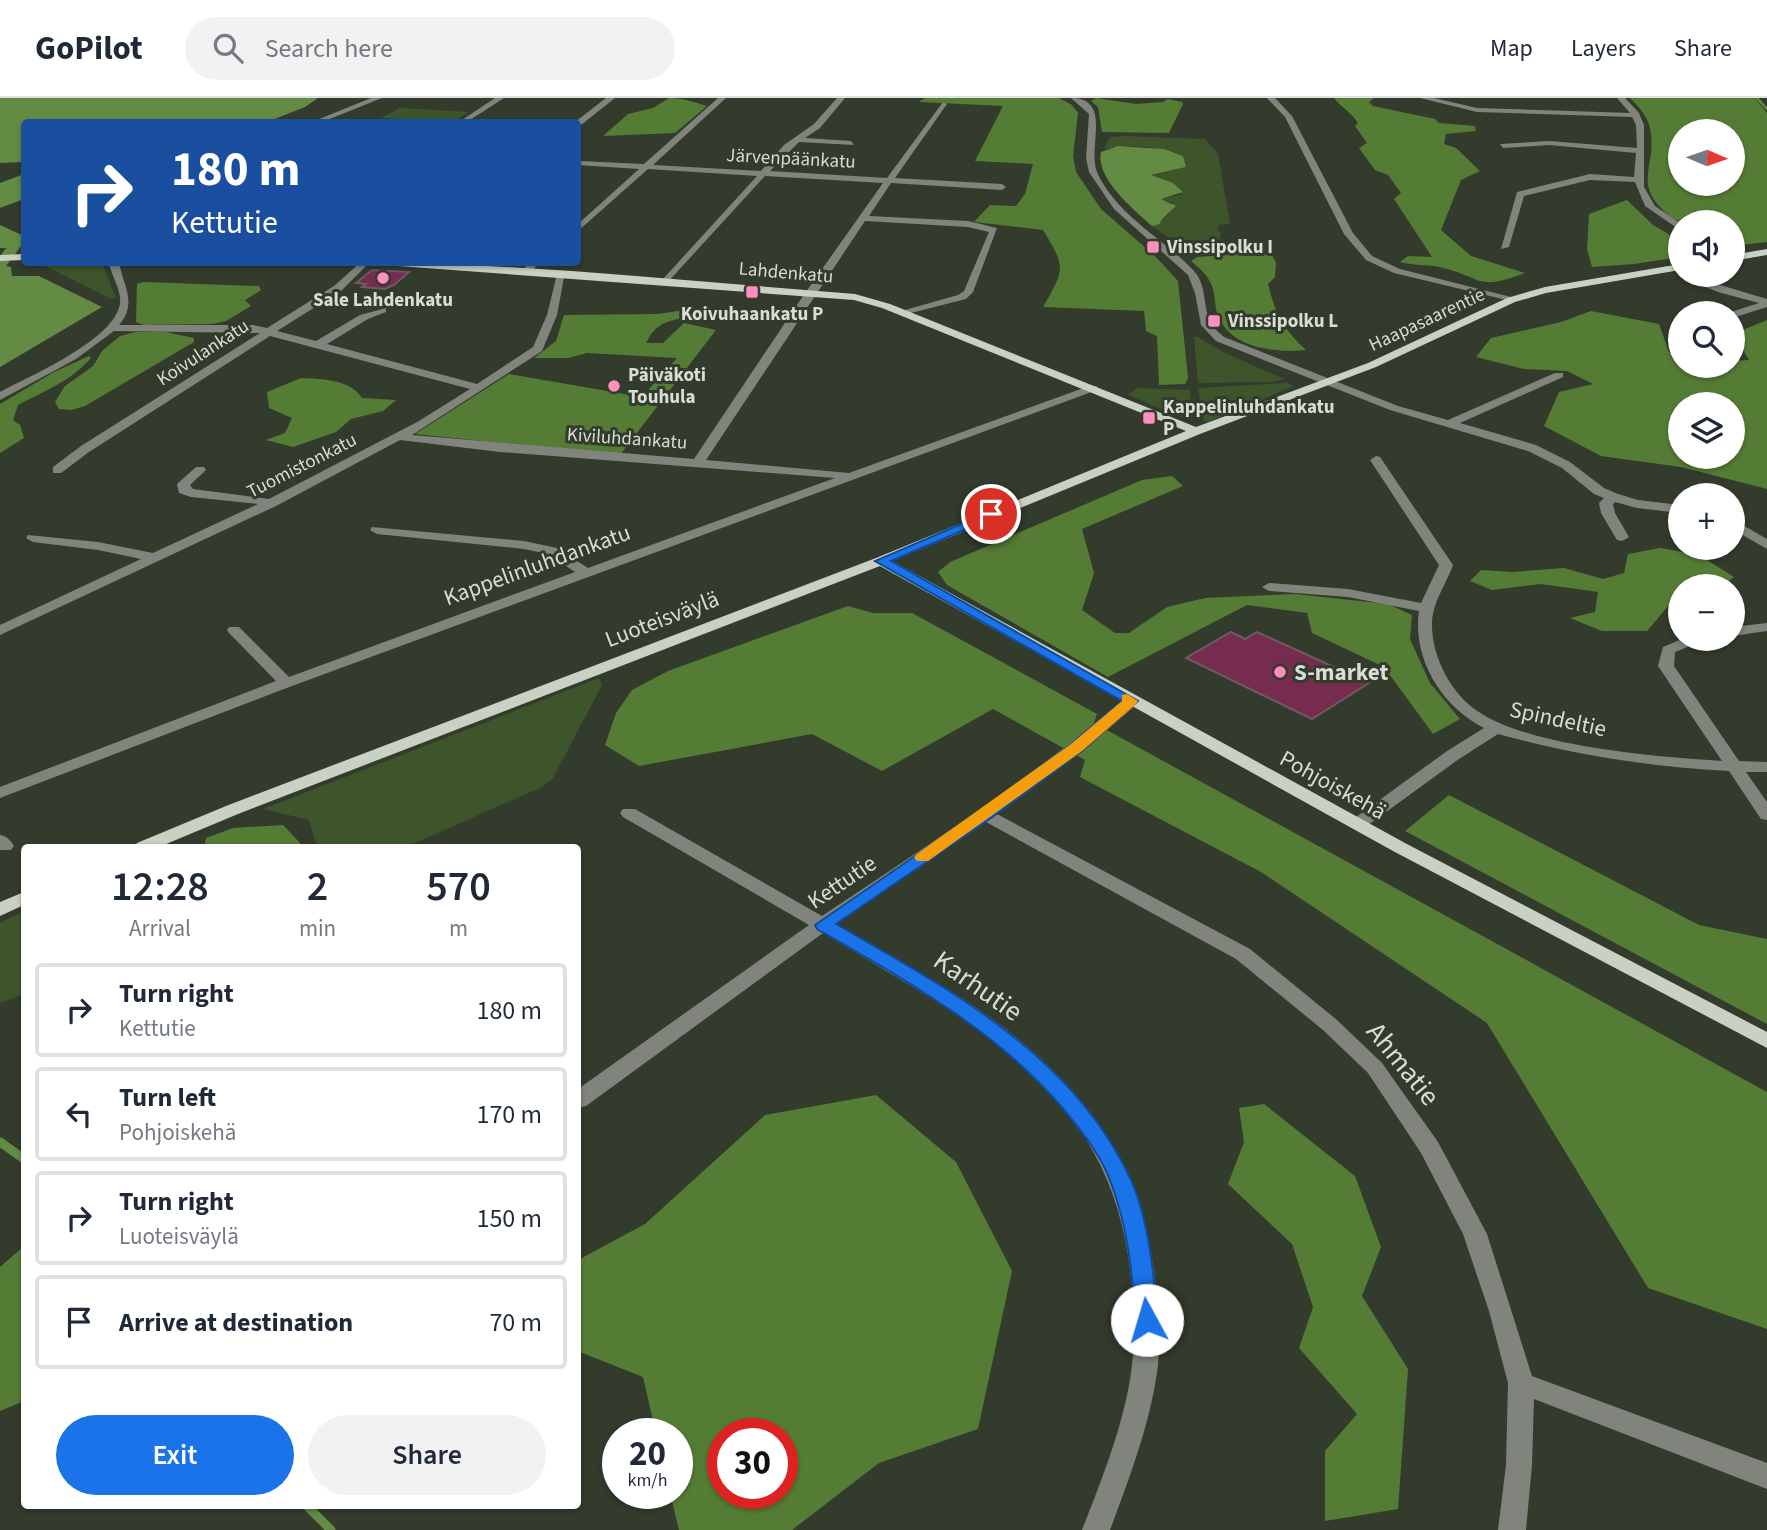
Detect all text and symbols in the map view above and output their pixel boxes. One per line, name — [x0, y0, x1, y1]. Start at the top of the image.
search box — [185, 17, 675, 80]
text: GoPilot — [35, 25, 143, 72]
icon: search — [209, 29, 247, 67]
text: Search here — [265, 30, 393, 67]
text: Map — [1490, 31, 1533, 66]
text: Layers — [1571, 31, 1636, 66]
text: Share — [1674, 31, 1732, 66]
north arrow — [1668, 119, 1745, 196]
map controls — [1668, 119, 1745, 651]
text: 180 m — [171, 135, 300, 205]
street label: Järvenpäänkatu — [726, 142, 856, 176]
icon: right — [56, 147, 147, 238]
text: Kettutie — [171, 200, 278, 246]
button: sound — [1668, 210, 1745, 287]
place label: Vinssipolku I — [1166, 234, 1273, 261]
marker: Vinssipolku I — [1145, 239, 1161, 255]
street label: Lahdenkatu — [738, 255, 834, 291]
marker: Sale Lahdenkatu — [375, 270, 391, 286]
street label: Haapasaarentie — [1365, 281, 1489, 359]
marker: Koivuhaankatu P — [744, 284, 760, 300]
place label: Sale Lahdenkatu — [313, 287, 453, 314]
place label: Koivuhaankatu P — [681, 301, 823, 328]
button: search — [1668, 301, 1745, 378]
place label: Vinssipolku L — [1227, 308, 1338, 335]
street label: Koivulankatu — [152, 313, 254, 393]
marker: Vinssipolku L — [1206, 313, 1222, 329]
place label: Päiväkoti Touhula — [628, 362, 706, 411]
marker: Päiväkoti Touhula — [606, 378, 622, 394]
button: layers — [1668, 392, 1745, 469]
place label: Kappelinluhdankatu P — [1163, 394, 1335, 443]
marker: Kappelinluhdankatu P — [1141, 410, 1157, 426]
street label: Kiviluhdankatu — [566, 421, 688, 457]
street label: Tuomistonkatu — [242, 427, 362, 505]
button: + — [1668, 483, 1745, 560]
pin — [961, 484, 1021, 544]
icon: arrive — [972, 495, 1010, 533]
street label: Kappelinluhdankatu — [439, 516, 635, 614]
button: − — [1668, 574, 1745, 651]
street label: Luoteisväylä — [600, 582, 724, 656]
place label: S-market — [1294, 656, 1388, 689]
marker: S-market — [1272, 664, 1288, 680]
street label: Spindeltie — [1507, 693, 1609, 745]
street label: Pohjoiskehä — [1274, 742, 1392, 828]
street label: Kettutie — [801, 847, 883, 917]
text: 12:28 — [111, 857, 209, 917]
text: 2 — [307, 857, 328, 917]
text: 570 — [426, 857, 491, 917]
text: Arrival — [129, 912, 191, 945]
text: min — [299, 912, 336, 945]
text: m — [449, 912, 468, 945]
street label: Karhutie — [925, 941, 1031, 1031]
text: Turn right — [119, 975, 234, 1012]
icon: right — [60, 991, 98, 1029]
text: 180 m — [476, 992, 542, 1029]
text: Kettutie — [119, 1012, 196, 1045]
street label: Ahmatie — [1357, 1013, 1449, 1115]
text: Turn left — [119, 1079, 216, 1116]
icon: left — [60, 1095, 98, 1133]
text: 170 m — [476, 1096, 542, 1133]
text: Pohjoiskehä — [119, 1116, 236, 1149]
text: Turn right — [119, 1183, 234, 1220]
icon: right — [60, 1199, 98, 1237]
text: 150 m — [476, 1200, 542, 1237]
text: Luoteisväylä — [119, 1220, 239, 1253]
position arrow — [1110, 1283, 1184, 1357]
icon: arrive — [60, 1303, 98, 1341]
text: Arrive at destination — [119, 1304, 353, 1341]
text: 70 m — [489, 1304, 542, 1341]
button: Exit — [56, 1415, 294, 1495]
button: Share — [308, 1415, 546, 1495]
speed limit sign: 30 — [707, 1418, 798, 1509]
text: 20 — [629, 1429, 666, 1479]
text: km/h — [628, 1468, 667, 1493]

